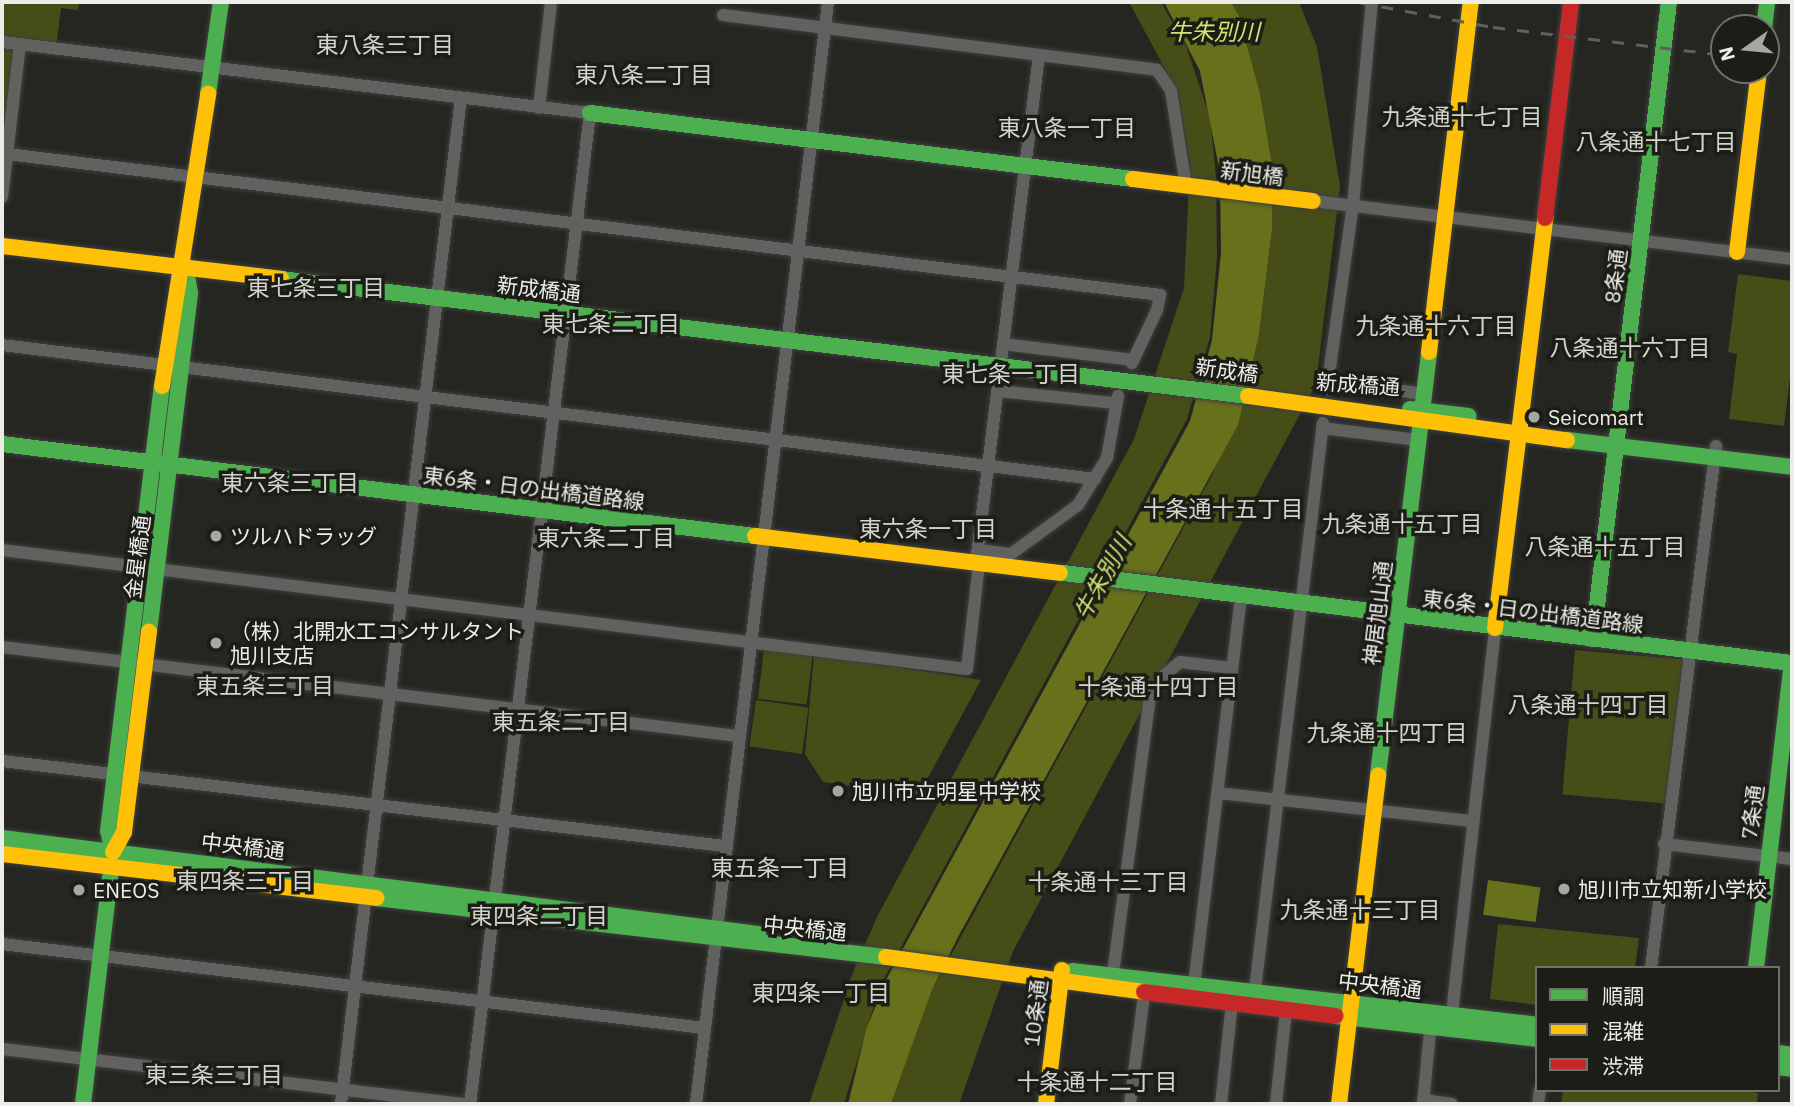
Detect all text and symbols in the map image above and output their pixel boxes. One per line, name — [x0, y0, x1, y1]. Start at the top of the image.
north arrow — [1710, 14, 1780, 84]
water label: 牛朱別川 — [1168, 17, 1260, 45]
district label: 東八条三丁目 — [316, 30, 454, 58]
text: N — [1713, 44, 1740, 64]
district label: 東八条二丁目 — [575, 60, 713, 88]
district label: 九条通十七丁目 — [1382, 102, 1542, 130]
district label: 東八条一丁目 — [998, 113, 1136, 141]
district label: 八条通十七丁目 — [1576, 127, 1736, 155]
street label: 新旭橋 — [1219, 157, 1285, 189]
street label: 8条通 — [1599, 247, 1631, 305]
street label: 新成橋通 — [496, 271, 582, 307]
district label: 東七条三丁目 — [247, 273, 385, 301]
district label: 東七条二丁目 — [542, 309, 680, 337]
district label: 九条通十六丁目 — [1356, 311, 1516, 339]
district label: 八条通十六丁目 — [1550, 333, 1710, 361]
street label: 新成橋 — [1194, 353, 1260, 387]
district label: 東七条一丁目 — [942, 359, 1080, 387]
street label: 新成橋通 — [1315, 369, 1401, 399]
place label: Seicomart — [1548, 404, 1644, 430]
marker: Seicomart — [1526, 409, 1542, 425]
street label: 東6条・日の出橋道路線 — [422, 462, 646, 514]
district label: 東六条三丁目 — [221, 468, 359, 496]
district label: 十条通十五丁目 — [1143, 494, 1303, 522]
district label: 九条通十五丁目 — [1322, 509, 1482, 537]
street label: 金星橋通 — [119, 514, 155, 600]
district label: 東六条一丁目 — [859, 514, 997, 542]
place label: ツルハドラッグ — [230, 523, 377, 549]
district label: 東六条二丁目 — [537, 523, 675, 551]
marker: ツルハドラッグ — [208, 528, 224, 544]
water label: 牛朱別川 — [1068, 530, 1136, 624]
district label: 八条通十五丁目 — [1525, 532, 1685, 560]
street label: 神居旭山通 — [1358, 559, 1396, 667]
street label: 東6条・日の出橋道路線 — [1421, 585, 1645, 637]
place label: （株）北開水工コンサルタント 旭川支店 — [230, 618, 524, 668]
marker: （株）北開水工コンサルタント 旭川支店 — [208, 635, 224, 651]
district label: 東五条三丁目 — [196, 671, 334, 699]
district label: 十条通十四丁目 — [1078, 672, 1238, 700]
district label: 八条通十四丁目 — [1508, 690, 1668, 718]
district label: 東五条二丁目 — [492, 707, 630, 735]
district label: 九条通十四丁目 — [1307, 718, 1467, 746]
place label: 旭川市立明星中学校 — [852, 778, 1041, 804]
marker: 旭川市立明星中学校 — [830, 783, 846, 799]
street label: 7条通 — [1736, 783, 1768, 841]
street label: 中央橋通 — [200, 828, 286, 864]
district label: 東五条一丁目 — [711, 853, 849, 881]
district label: 東四条三丁目 — [176, 866, 314, 894]
district label: 十条通十三丁目 — [1028, 867, 1188, 895]
place label: 旭川市立知新小学校 — [1578, 876, 1767, 902]
place label: ENEOS — [93, 877, 159, 903]
marker: 旭川市立知新小学校 — [1556, 881, 1572, 897]
marker: ENEOS — [71, 882, 87, 898]
district label: 九条通十三丁目 — [1280, 895, 1440, 923]
district label: 東四条二丁目 — [470, 901, 608, 929]
street label: 中央橋通 — [762, 911, 848, 945]
legend — [1535, 966, 1780, 1092]
street label: 中央橋通 — [1337, 967, 1423, 1003]
district label: 東四条一丁目 — [752, 978, 890, 1006]
street label: 10条通 — [1018, 978, 1052, 1048]
text: 順調 — [1602, 982, 1644, 1010]
text: 混雑 — [1602, 1017, 1644, 1045]
text: 渋滞 — [1602, 1052, 1644, 1080]
district label: 東三条三丁目 — [145, 1060, 283, 1088]
district label: 十条通十二丁目 — [1017, 1067, 1177, 1095]

